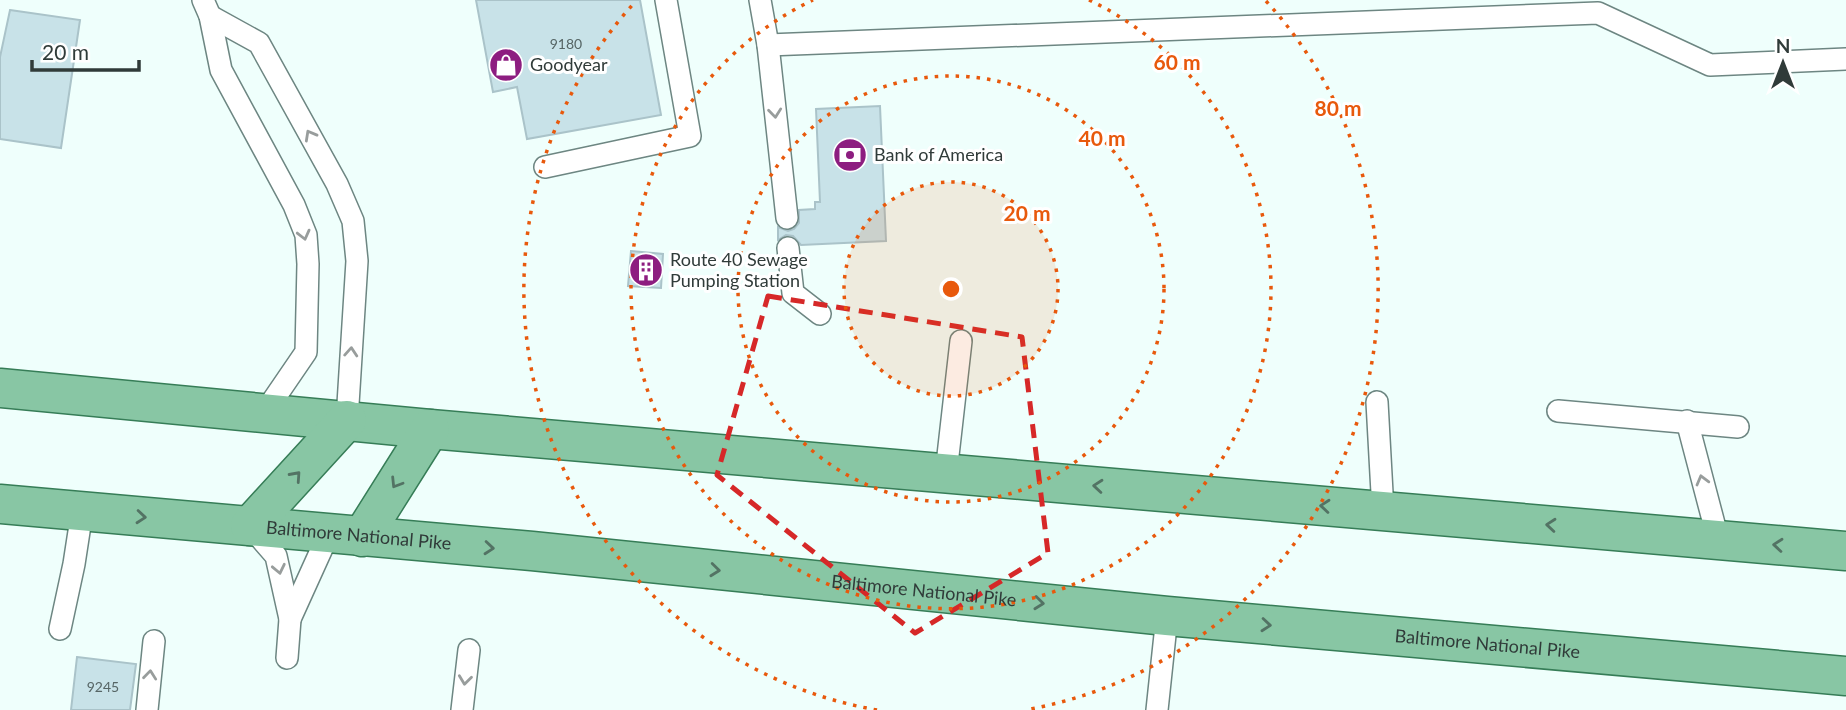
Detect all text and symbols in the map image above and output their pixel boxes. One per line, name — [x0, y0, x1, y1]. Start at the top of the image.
scale bar — [32, 28, 138, 72]
north arrow — [1748, 28, 1818, 98]
text: N — [1776, 34, 1790, 57]
house number: 9180 — [550, 35, 582, 52]
text: 20 m — [42, 39, 89, 64]
shop icon: Goodyear — [487, 46, 525, 84]
text: 60 m — [1153, 49, 1201, 74]
place label: Goodyear — [530, 53, 608, 75]
text: 80 m — [1314, 95, 1362, 120]
one-way arrow — [768, 107, 783, 119]
text: 40 m — [1078, 125, 1126, 150]
one-way arrow — [305, 129, 318, 142]
bank icon: Bank of America — [831, 136, 869, 174]
place label: Bank of America — [874, 143, 1003, 165]
text: 20 m — [1003, 200, 1051, 225]
one-way arrow — [295, 229, 310, 241]
place label: Route 40 Sewage Pumping Station — [670, 248, 808, 291]
building icon: Route 40 Sewage Pumping Station — [627, 251, 665, 289]
centre of rings — [939, 277, 963, 301]
one-way arrow — [344, 346, 359, 357]
one-way arrow — [288, 471, 300, 484]
one-way arrow — [392, 475, 405, 488]
one-way arrow — [1696, 475, 1710, 487]
one-way arrow — [1092, 479, 1103, 494]
one-way arrow — [1319, 499, 1330, 514]
one-way arrow — [136, 509, 147, 524]
street label: Baltimore National Pike — [265, 516, 452, 554]
one-way arrow — [1546, 518, 1557, 533]
one-way arrow — [1772, 538, 1783, 553]
one-way arrow — [484, 540, 495, 555]
one-way arrow — [270, 562, 285, 574]
one-way arrow — [710, 562, 721, 577]
street label: Baltimore National Pike — [830, 570, 1018, 611]
one-way arrow — [1034, 595, 1045, 610]
one-way arrow — [1261, 617, 1272, 632]
street label: Baltimore National Pike — [1394, 624, 1581, 662]
one-way arrow — [142, 670, 157, 681]
one-way arrow — [457, 674, 472, 686]
house number: 9245 — [87, 678, 119, 695]

